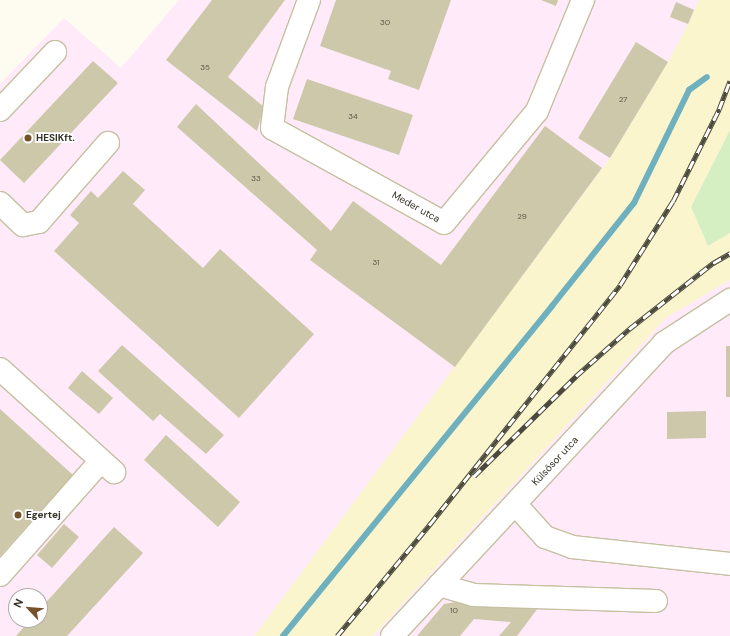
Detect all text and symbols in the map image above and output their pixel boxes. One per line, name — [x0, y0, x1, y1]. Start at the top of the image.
house number: 30 — [380, 18, 390, 28]
house number: 35 — [200, 63, 210, 73]
house number: 27 — [619, 95, 627, 105]
house number: 34 — [348, 112, 358, 122]
place label: HESIKft. — [36, 132, 75, 144]
marker: HESIKft. — [23, 133, 33, 143]
house number: 33 — [251, 174, 261, 184]
street label: Meder utca — [390, 189, 442, 225]
house number: 29 — [517, 212, 527, 222]
house number: 31 — [372, 258, 380, 268]
street label: Külsősor utca — [529, 434, 581, 488]
place label: Egertej — [26, 509, 61, 521]
marker: Egertej — [13, 510, 23, 520]
north arrow — [8, 588, 48, 628]
text: N — [10, 597, 26, 610]
house number: 10 — [450, 606, 458, 616]

